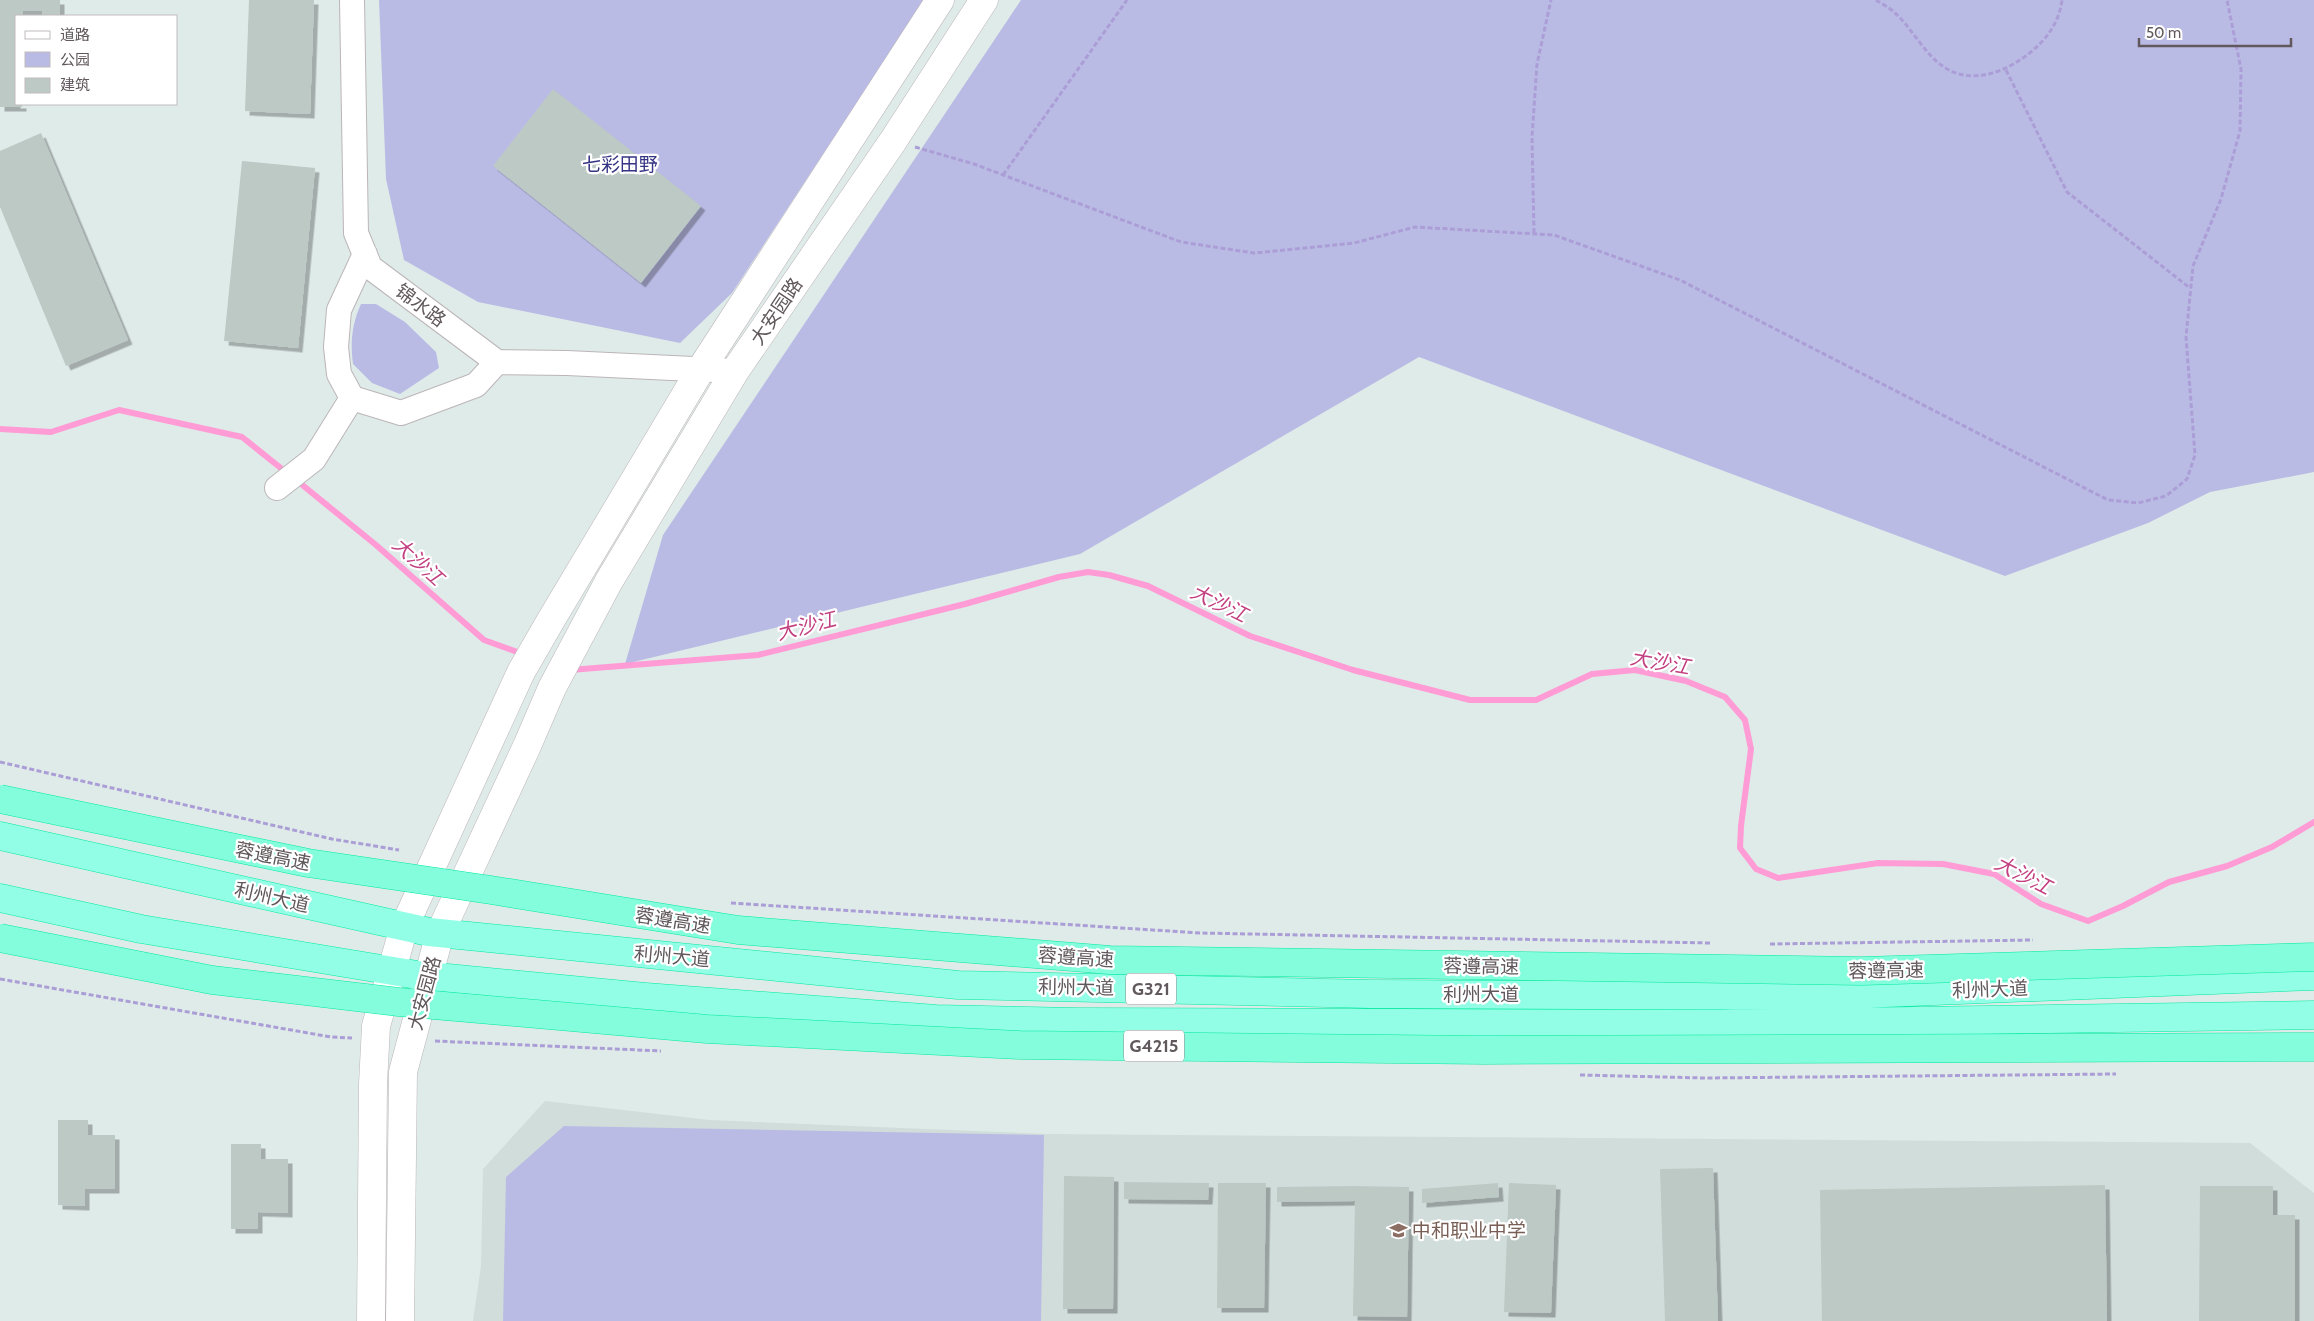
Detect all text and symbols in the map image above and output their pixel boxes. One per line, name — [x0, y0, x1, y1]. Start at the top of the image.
legend — [15, 15, 178, 105]
scale bar — [2139, 15, 2292, 47]
text: 50 m — [2146, 24, 2181, 42]
text: 道路 — [60, 26, 90, 44]
text: 公园 — [60, 51, 90, 69]
text: 建筑 — [60, 76, 90, 94]
park label: 七彩田野 — [582, 153, 658, 176]
street label: 大安园路 — [746, 273, 807, 349]
street label: 锦水路 — [391, 279, 450, 332]
water label: 大沙江 — [388, 532, 450, 591]
water label: 大沙江 — [1187, 579, 1253, 628]
water label: 大沙江 — [774, 607, 840, 645]
water label: 大沙江 — [1628, 645, 1694, 679]
street label: 蓉遵高速 — [233, 838, 312, 875]
water label: 大沙江 — [1991, 851, 2057, 900]
street label: 利州大道 — [232, 878, 312, 917]
street label: 蓉遵高速 — [634, 903, 712, 938]
street label: 利州大道 — [633, 942, 711, 971]
street label: 蓉遵高速 — [1037, 943, 1115, 972]
street label: 大安园路 — [404, 953, 445, 1033]
street label: 蓉遵高速 — [1443, 954, 1519, 979]
street label: 蓉遵高速 — [1848, 958, 1924, 983]
road number: G321 — [1126, 974, 1176, 1004]
street label: 利州大道 — [1038, 975, 1114, 1000]
street label: 利州大道 — [1952, 977, 2028, 1002]
street label: 利州大道 — [1443, 983, 1519, 1006]
road number: G4215 — [1124, 1030, 1184, 1062]
place label: 中和职业中学 — [1412, 1219, 1526, 1242]
school or university icon: 中和职业中学 — [1388, 1220, 1408, 1240]

